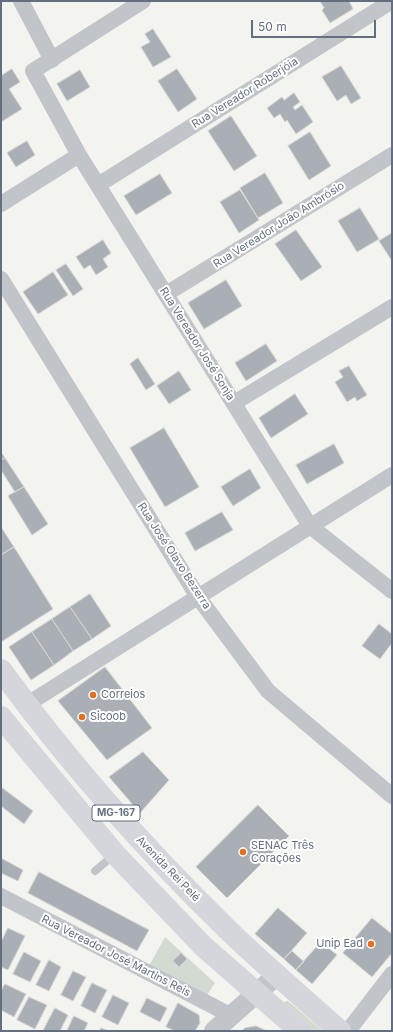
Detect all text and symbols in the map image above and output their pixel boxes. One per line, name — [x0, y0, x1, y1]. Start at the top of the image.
scale bar — [253, 12, 378, 38]
text: 50 m — [258, 19, 287, 34]
street label: Rua Vereador Roberjóia — [190, 55, 300, 131]
street label: Rua Vereador João Ambrósio — [211, 179, 347, 271]
street label: Rua Vereador José Sonja — [157, 285, 237, 403]
street label: Rua José Olavo Bezerra — [135, 500, 213, 612]
place label: Correios — [101, 688, 145, 702]
marker: Correios — [88, 690, 98, 700]
place label: Sicoob — [90, 710, 126, 724]
marker: Sicoob — [77, 712, 87, 722]
road number: MG-167 — [92, 805, 140, 821]
street label: Avenida Rei Pelé — [133, 834, 203, 904]
place label: SENAC Três Corações — [251, 839, 314, 865]
marker: SENAC Três Corações — [238, 847, 248, 857]
street label: Rua Vereador José Martins Reis — [39, 913, 193, 999]
place label: Unip Ead — [316, 937, 363, 951]
marker: Unip Ead — [366, 939, 376, 949]

